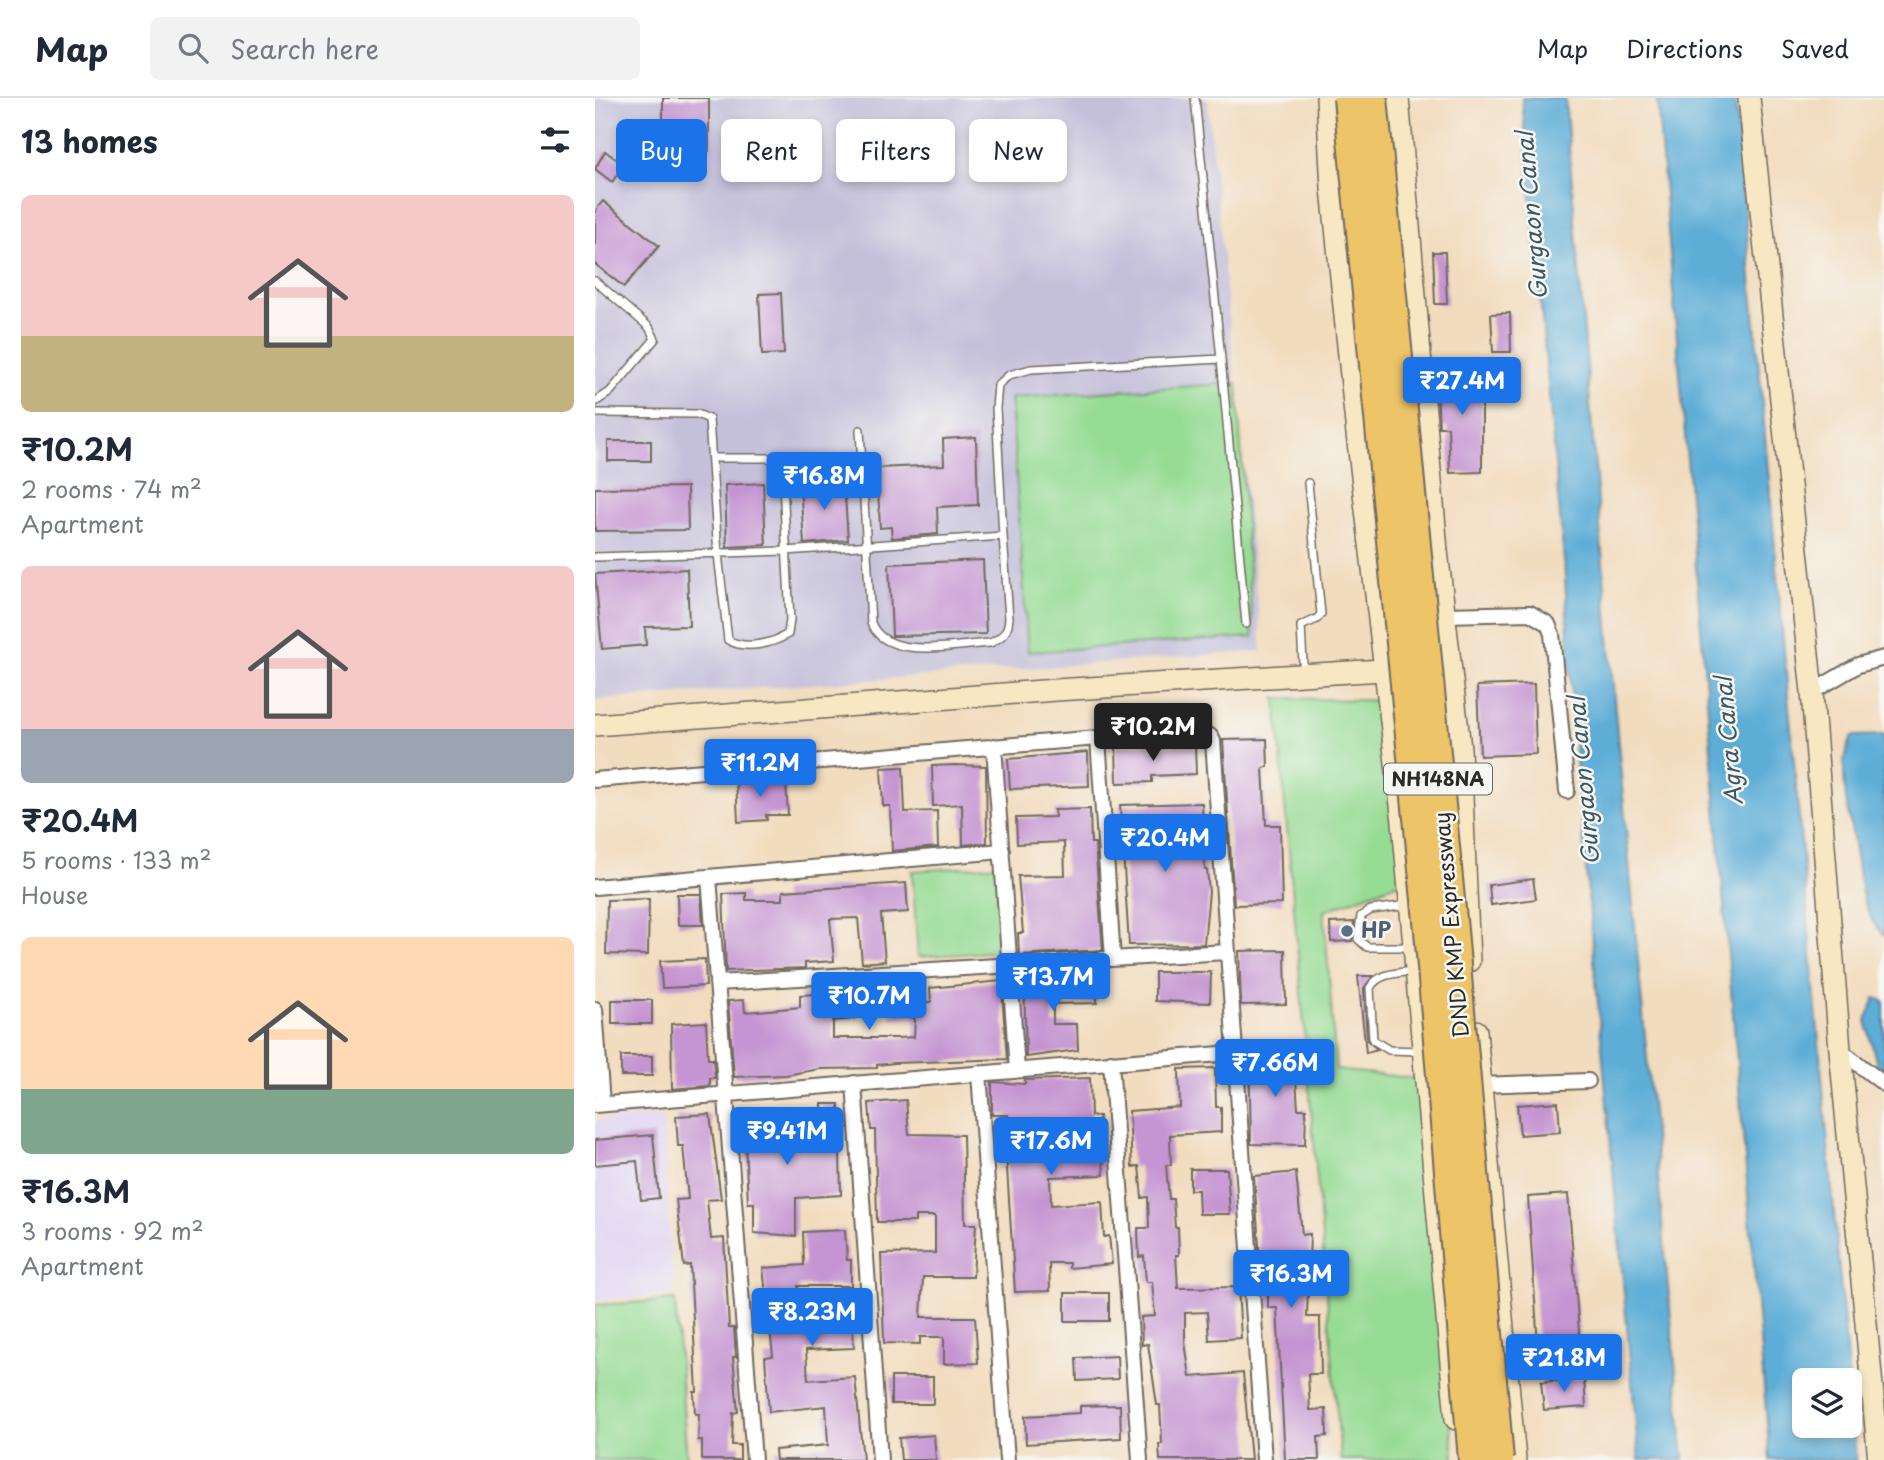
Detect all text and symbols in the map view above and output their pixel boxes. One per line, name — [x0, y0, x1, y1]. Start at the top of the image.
search box — [150, 17, 640, 80]
text: Map — [35, 23, 108, 73]
icon: search — [174, 29, 212, 67]
text: Search here — [230, 29, 379, 68]
text: Map — [1537, 30, 1588, 66]
text: Directions — [1626, 30, 1743, 66]
text: Saved — [1781, 30, 1849, 66]
text: 13 homes — [21, 118, 158, 163]
chip: Buy — [616, 119, 707, 182]
chip: Rent — [721, 119, 822, 182]
chip: Filters — [836, 119, 955, 182]
chip: New — [969, 119, 1067, 182]
icon: filters — [536, 121, 574, 159]
water label: Gurgaon Canal — [1505, 127, 1555, 302]
icon: home — [235, 240, 361, 366]
pin: ₹27.4M — [1405, 358, 1519, 417]
text: ₹27.4M — [1419, 362, 1505, 397]
text: ₹10.2M — [21, 426, 133, 471]
pin: ₹16.8M — [767, 452, 881, 512]
text: ₹16.8M — [783, 457, 865, 492]
text: 2 rooms · 74 m² — [21, 471, 202, 506]
text: Apartment — [21, 506, 144, 541]
icon: home — [235, 611, 361, 737]
water label: Agra Canal — [1704, 672, 1751, 807]
water label: Gurgaon Canal — [1557, 692, 1607, 867]
pin: ₹10.2M — [1096, 704, 1210, 763]
text: ₹10.2M — [1110, 708, 1196, 743]
pin: ₹11.2M — [703, 740, 817, 799]
text: ₹11.2M — [720, 744, 800, 779]
road number: NH148NA — [1384, 764, 1492, 794]
text: ₹20.4M — [21, 797, 138, 842]
street label: DND KMP Expressway — [1424, 811, 1476, 1039]
pin: ₹20.4M — [1108, 814, 1222, 874]
text: ₹20.4M — [1120, 819, 1210, 854]
text: 5 rooms · 133 m² — [21, 842, 212, 877]
text: House — [21, 877, 88, 912]
place label: HP — [1361, 913, 1391, 945]
marker: HP — [1339, 923, 1355, 939]
pin: ₹13.7M — [996, 954, 1110, 1013]
text: ₹13.7M — [1012, 958, 1094, 993]
pin: ₹10.7M — [812, 972, 926, 1032]
text: ₹10.7M — [827, 977, 911, 1012]
icon: home — [235, 982, 361, 1108]
pin: ₹7.66M — [1218, 1040, 1332, 1099]
text: ₹7.66M — [1231, 1044, 1319, 1079]
pin: ₹9.41M — [730, 1108, 844, 1167]
text: ₹9.41M — [746, 1112, 828, 1147]
pin: ₹17.6M — [994, 1118, 1108, 1177]
text: ₹17.6M — [1010, 1122, 1092, 1157]
text: ₹16.3M — [21, 1168, 130, 1213]
text: 3 rooms · 92 m² — [21, 1213, 204, 1248]
text: Apartment — [21, 1248, 144, 1283]
pin: ₹16.3M — [1234, 1250, 1348, 1310]
text: ₹16.3M — [1249, 1255, 1333, 1290]
pin: ₹8.23M — [755, 1288, 869, 1348]
text: ₹8.23M — [768, 1293, 856, 1328]
pin: ₹21.8M — [1507, 1334, 1621, 1394]
text: ₹21.8M — [1522, 1339, 1606, 1374]
map controls — [1792, 1368, 1862, 1438]
button: layers — [1792, 1368, 1862, 1438]

